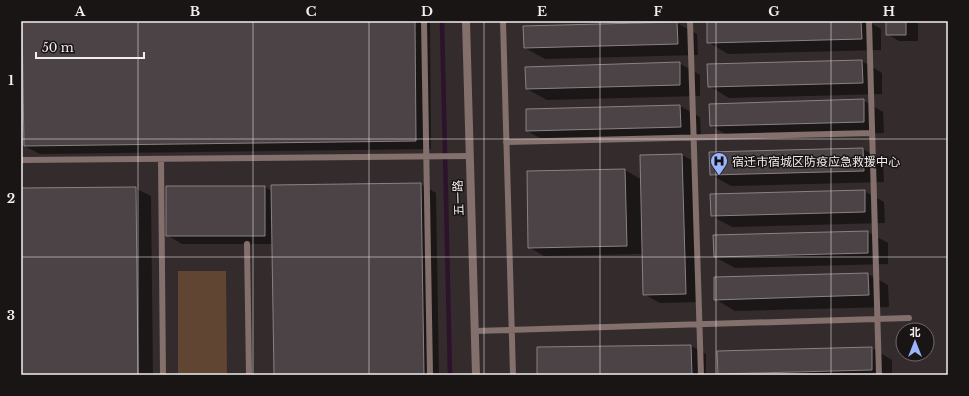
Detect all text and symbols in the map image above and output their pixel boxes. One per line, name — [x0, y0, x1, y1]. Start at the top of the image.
text: A — [74, 3, 86, 20]
text: B — [190, 3, 200, 20]
text: C — [306, 3, 317, 20]
text: D — [421, 3, 433, 20]
text: E — [537, 3, 547, 20]
text: F — [654, 3, 663, 20]
text: G — [768, 3, 780, 20]
text: H — [883, 3, 895, 20]
scale bar — [36, 34, 144, 60]
text: 50 m — [42, 40, 74, 55]
text: 1 — [8, 72, 14, 89]
hospital icon: 宿迁市宿城区防疫应急救援中心 — [709, 151, 729, 176]
place label: 宿迁市宿城区防疫应急救援中心 — [732, 154, 900, 169]
street label: 五一路 — [450, 180, 466, 216]
text: 2 — [7, 190, 15, 207]
text: 3 — [7, 307, 15, 324]
north arrow — [895, 322, 935, 362]
text: 北 — [910, 325, 921, 339]

